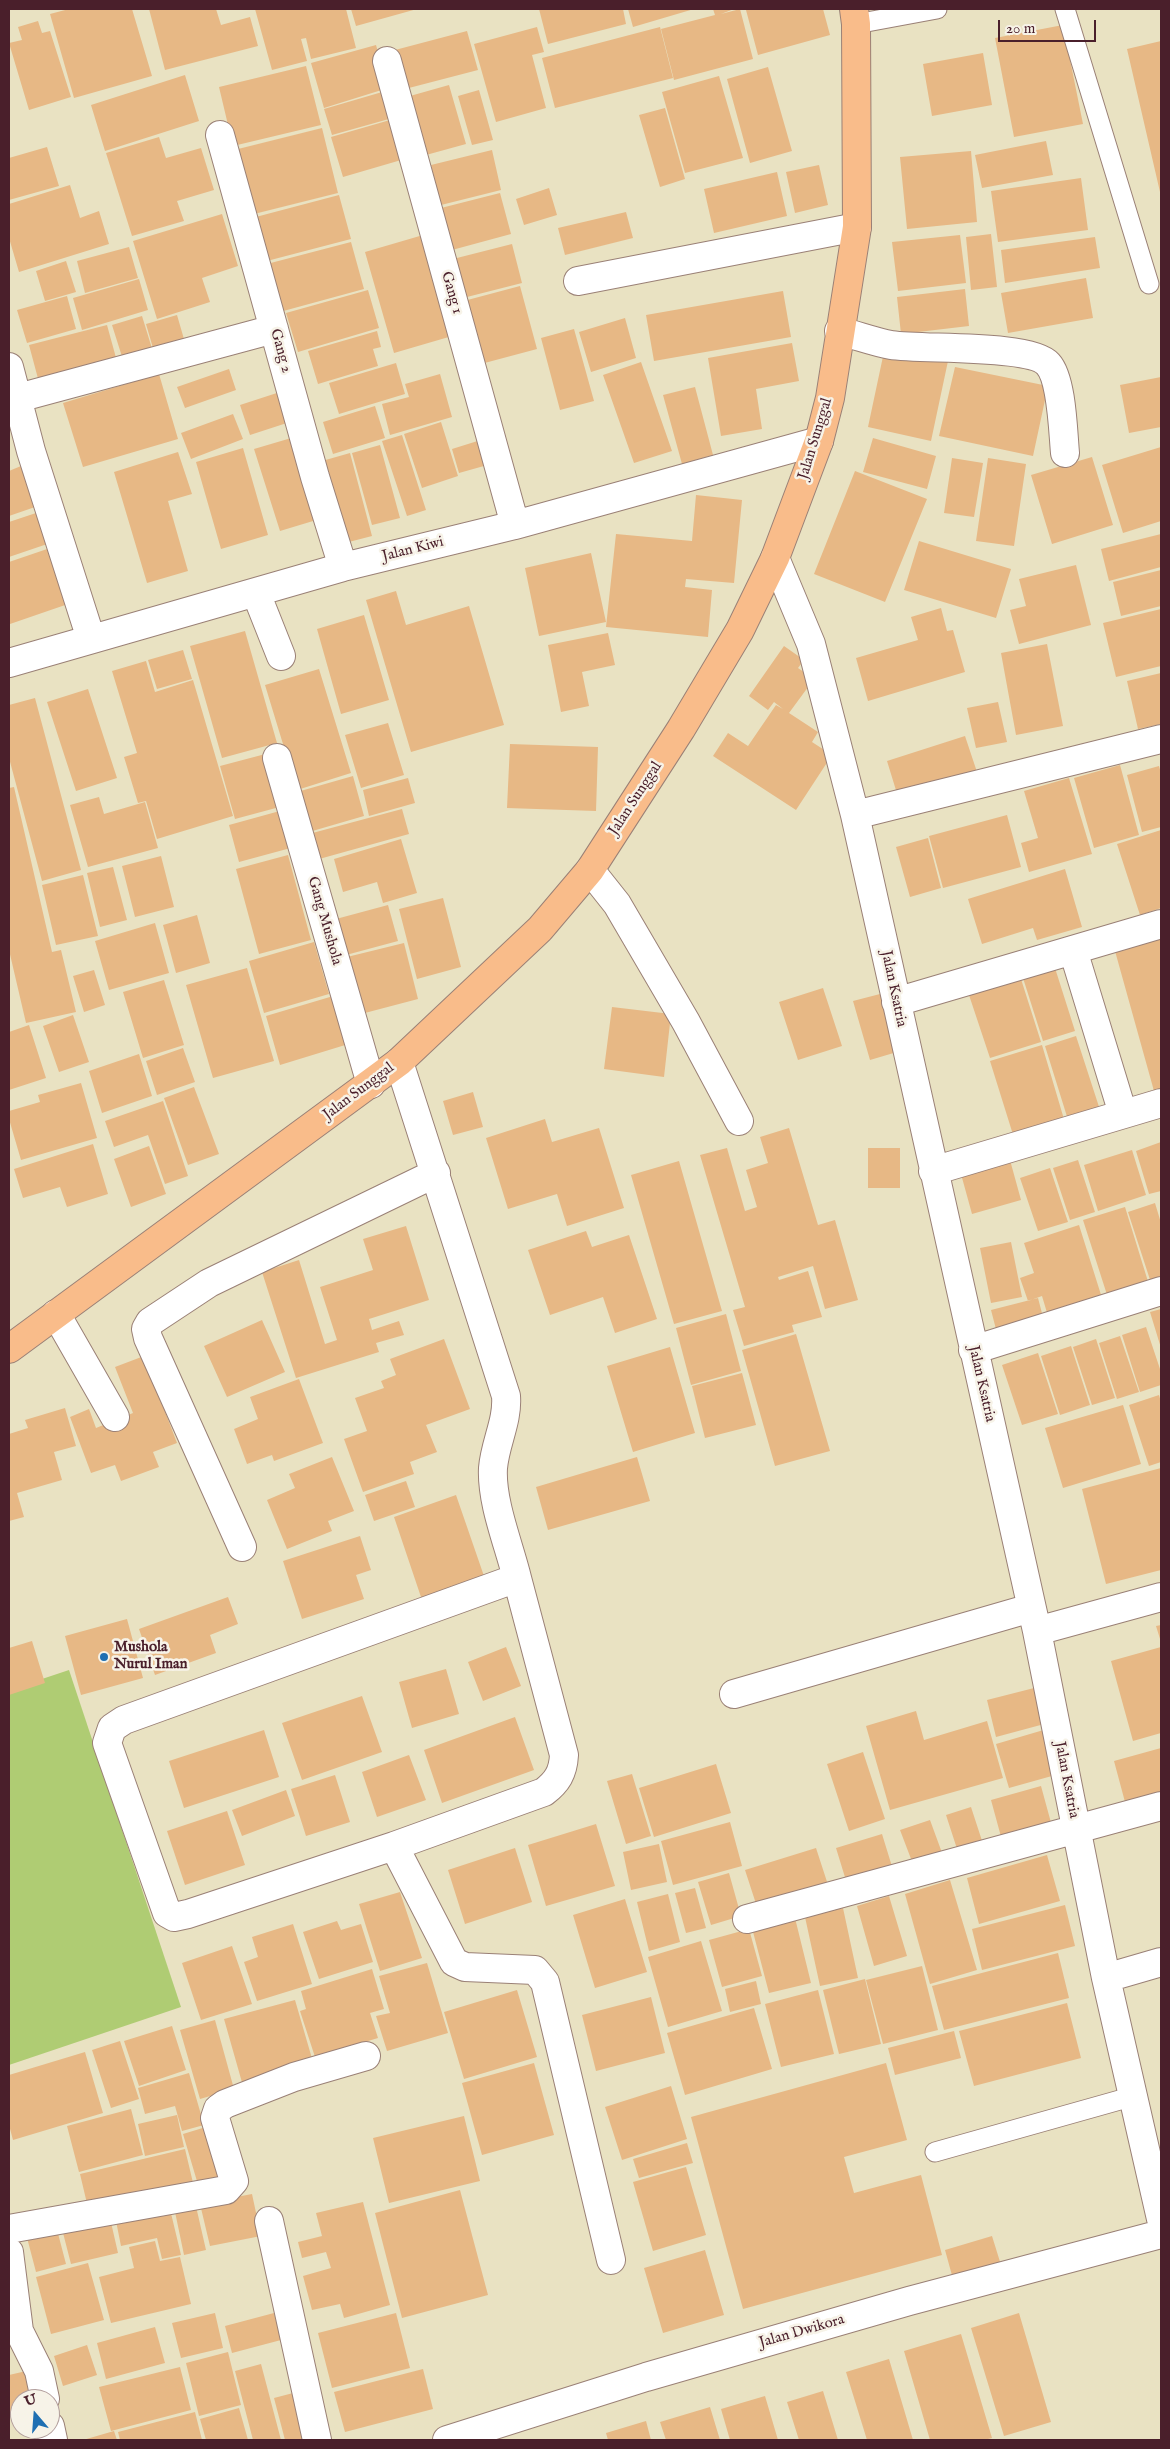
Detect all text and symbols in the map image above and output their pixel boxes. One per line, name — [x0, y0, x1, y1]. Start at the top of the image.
scale bar — [1000, 10, 1098, 42]
text: 20 m — [1006, 19, 1035, 38]
street label: Gang 1 — [436, 270, 466, 316]
street label: Gang 2 — [265, 327, 295, 375]
street label: Jalan Sunggal — [795, 396, 837, 482]
street label: Jalan Kiwi — [380, 534, 446, 566]
street label: Jalan Sunggal — [605, 759, 667, 839]
street label: Gang Mushola — [303, 875, 345, 967]
street label: Jalan Ksatria — [876, 949, 910, 1029]
street label: Jalan Sunggal — [320, 1059, 398, 1125]
street label: Jalan Ksatria — [963, 1344, 999, 1424]
place label: Mushola Nurul Iman — [114, 1639, 188, 1674]
marker: Mushola Nurul Iman — [98, 1651, 110, 1663]
street label: Jalan Ksatria — [1050, 1740, 1082, 1820]
street label: Jalan Dwikora — [757, 2311, 847, 2353]
north arrow — [10, 2389, 60, 2439]
text: U — [22, 2390, 39, 2411]

